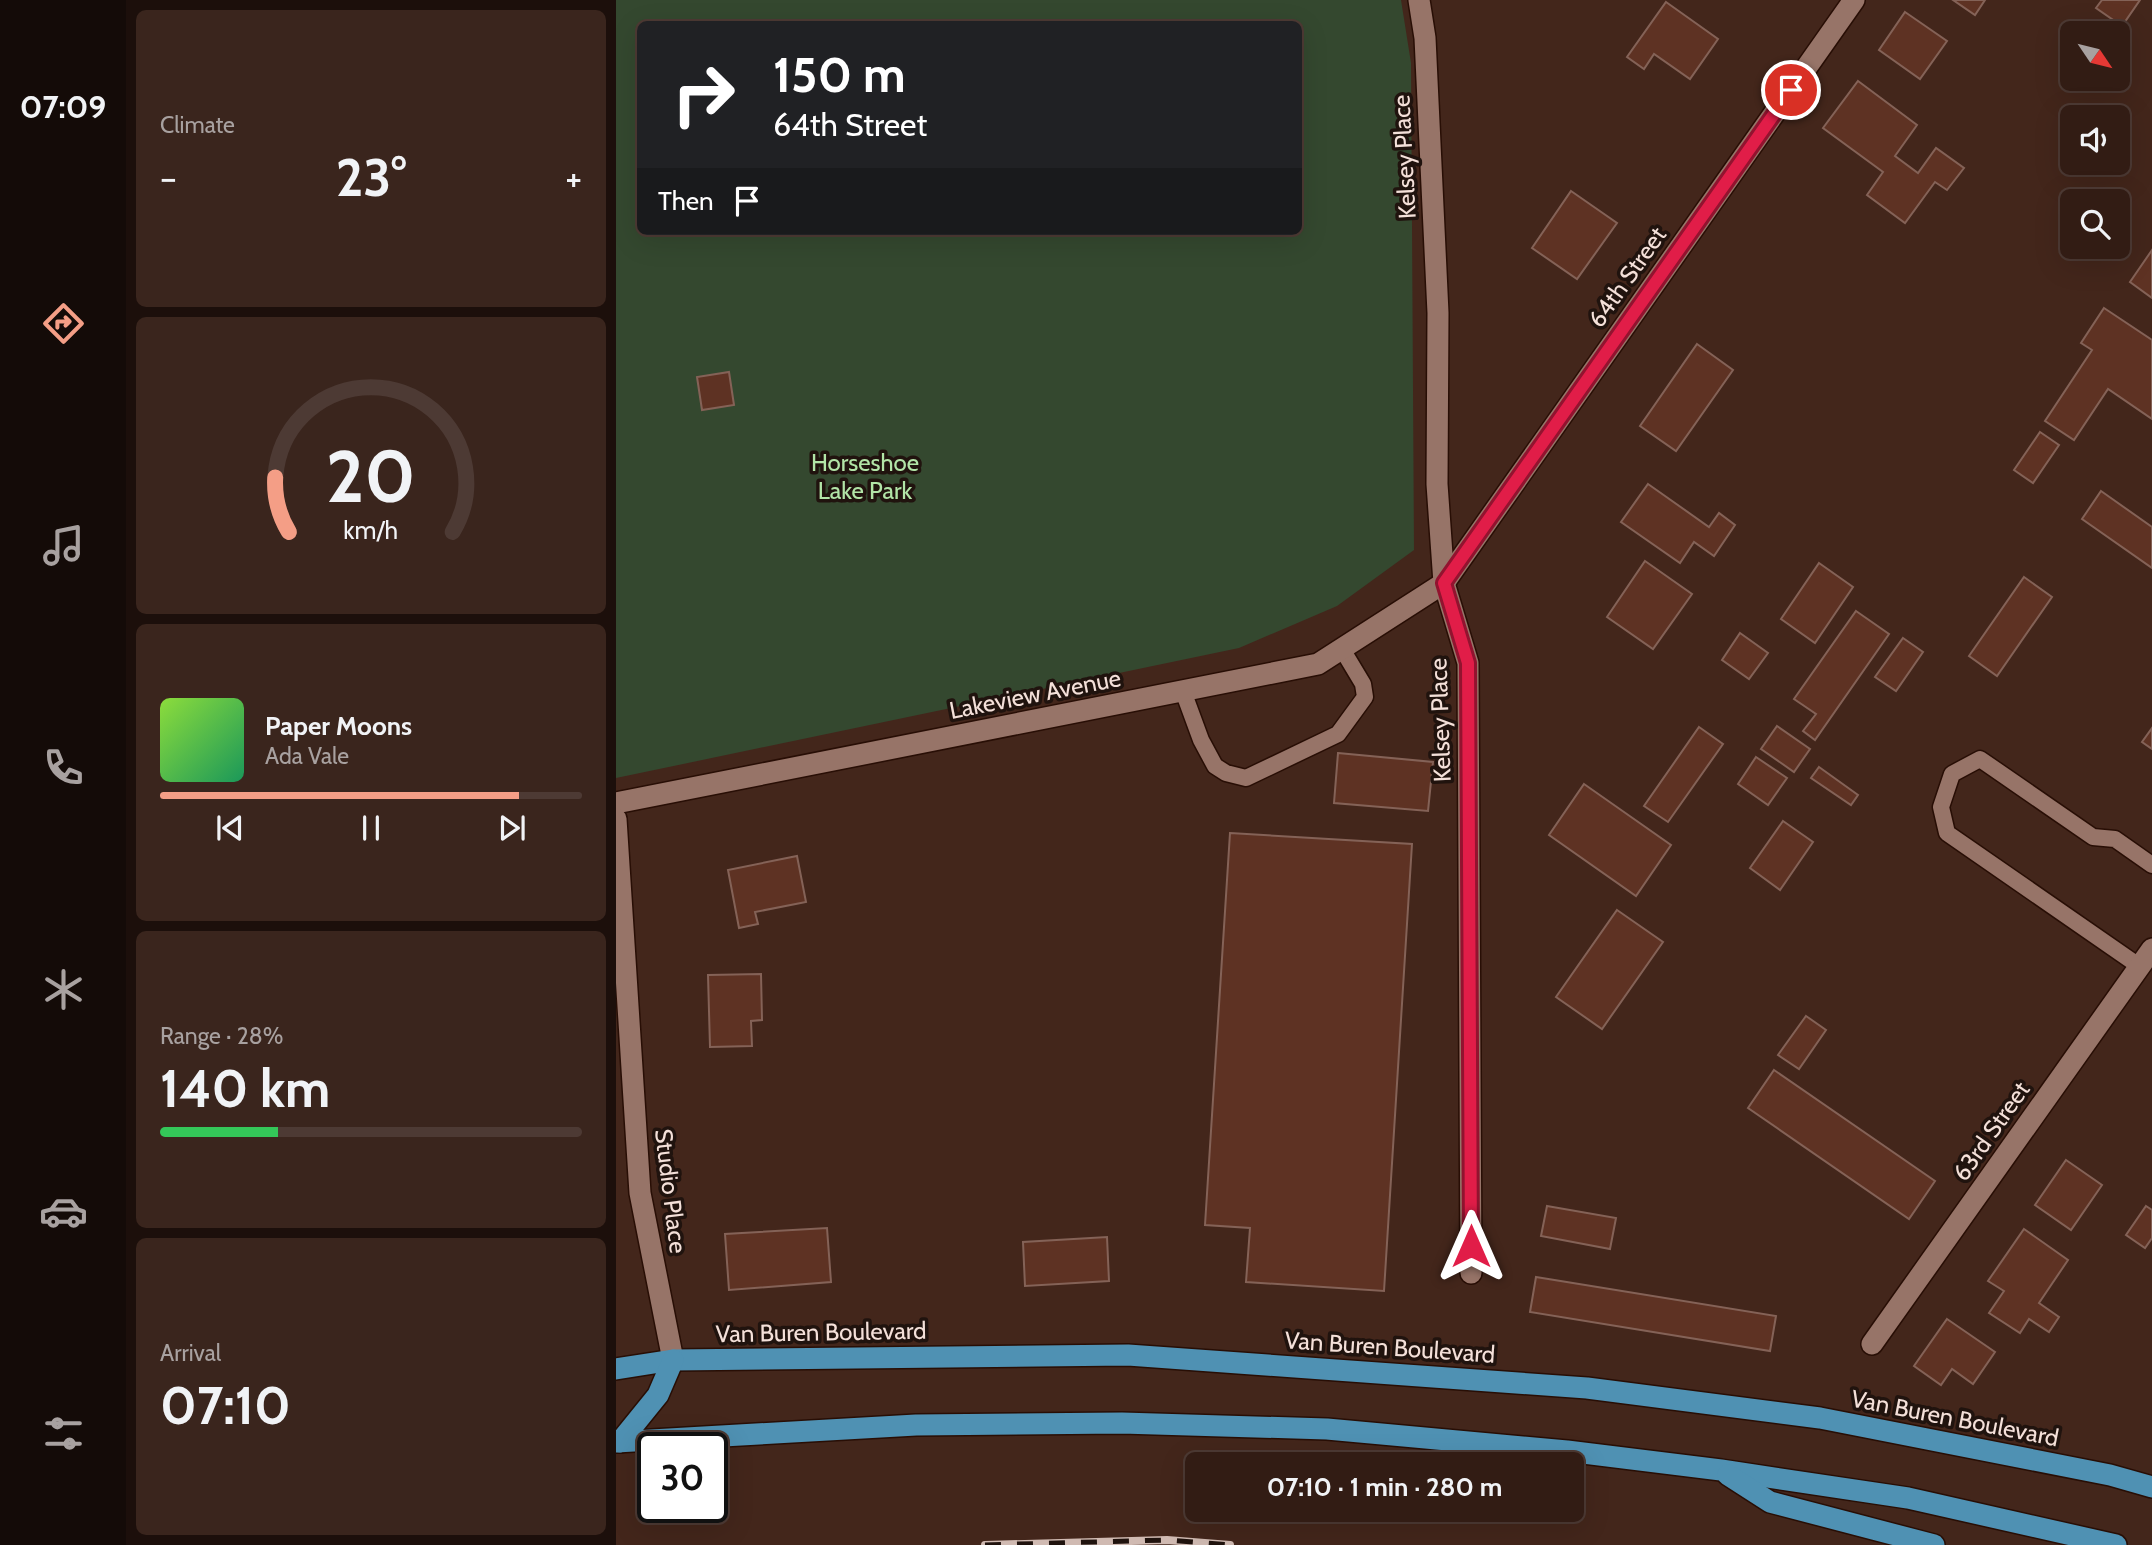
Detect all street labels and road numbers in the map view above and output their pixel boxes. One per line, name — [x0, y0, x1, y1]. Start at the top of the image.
street label: Kelsey Place — [1386, 94, 1422, 220]
street label: 64th Street — [1582, 221, 1672, 333]
street label: Kelsey Place — [1423, 657, 1457, 783]
street label: Lakeview Avenue — [947, 663, 1123, 725]
street label: 63rd Street — [1946, 1076, 2036, 1186]
street label: Studio Place — [649, 1127, 693, 1255]
street label: Van Buren Boulevard — [715, 1316, 927, 1348]
street label: Van Buren Boulevard — [1284, 1325, 1496, 1369]
street label: Van Buren Boulevard — [1849, 1384, 2061, 1452]

